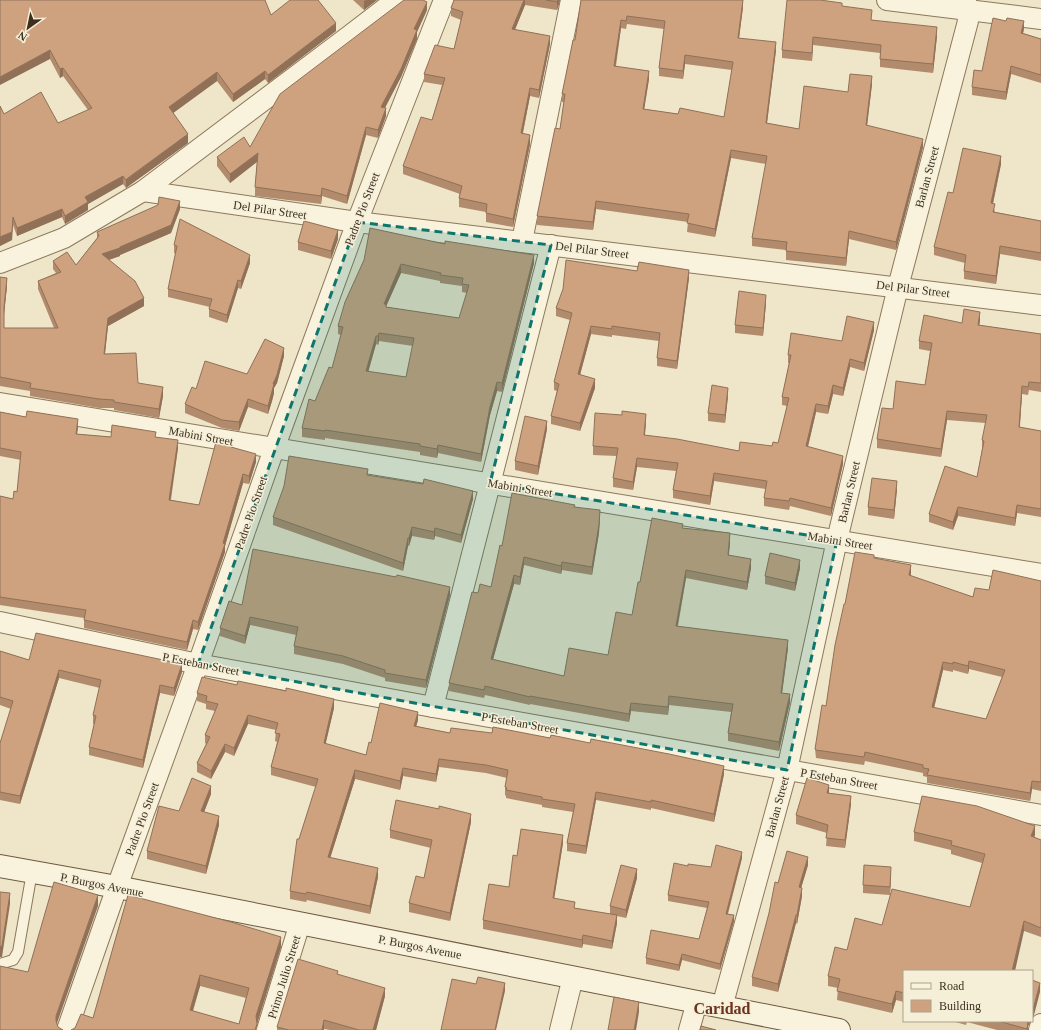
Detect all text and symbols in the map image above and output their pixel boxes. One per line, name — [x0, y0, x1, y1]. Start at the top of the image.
north arrow — [8, 8, 48, 48]
text: N — [16, 29, 29, 44]
street label: Barlan Street — [912, 144, 942, 209]
street label: Padre Pio Street — [342, 170, 383, 248]
street label: Del Pilar Street — [232, 198, 308, 222]
street label: Del Pilar Street — [554, 239, 630, 262]
street label: Del Pilar Street — [875, 278, 951, 301]
street label: Mabini Street — [167, 423, 235, 449]
street label: Barlan Street — [835, 459, 863, 524]
street label: Padre Pio Street — [232, 474, 270, 552]
street label: Mabini Street — [486, 476, 554, 500]
street label: Mabini Street — [806, 529, 874, 553]
street label: P Esteban Street — [161, 650, 241, 678]
street label: P Esteban Street — [480, 709, 560, 737]
street label: P Esteban Street — [799, 765, 879, 793]
street label: Barlan Street — [762, 774, 792, 839]
street label: Padre Pio Street — [122, 780, 162, 858]
street label: P. Burgos Avenue — [59, 870, 145, 900]
street label: P. Burgos Avenue — [377, 932, 463, 962]
street label: Primo Julio Street — [265, 933, 304, 1020]
legend — [903, 970, 1033, 1022]
text: Road — [939, 979, 964, 993]
text: Building — [939, 999, 981, 1013]
district label: Caridad — [694, 1000, 751, 1017]

